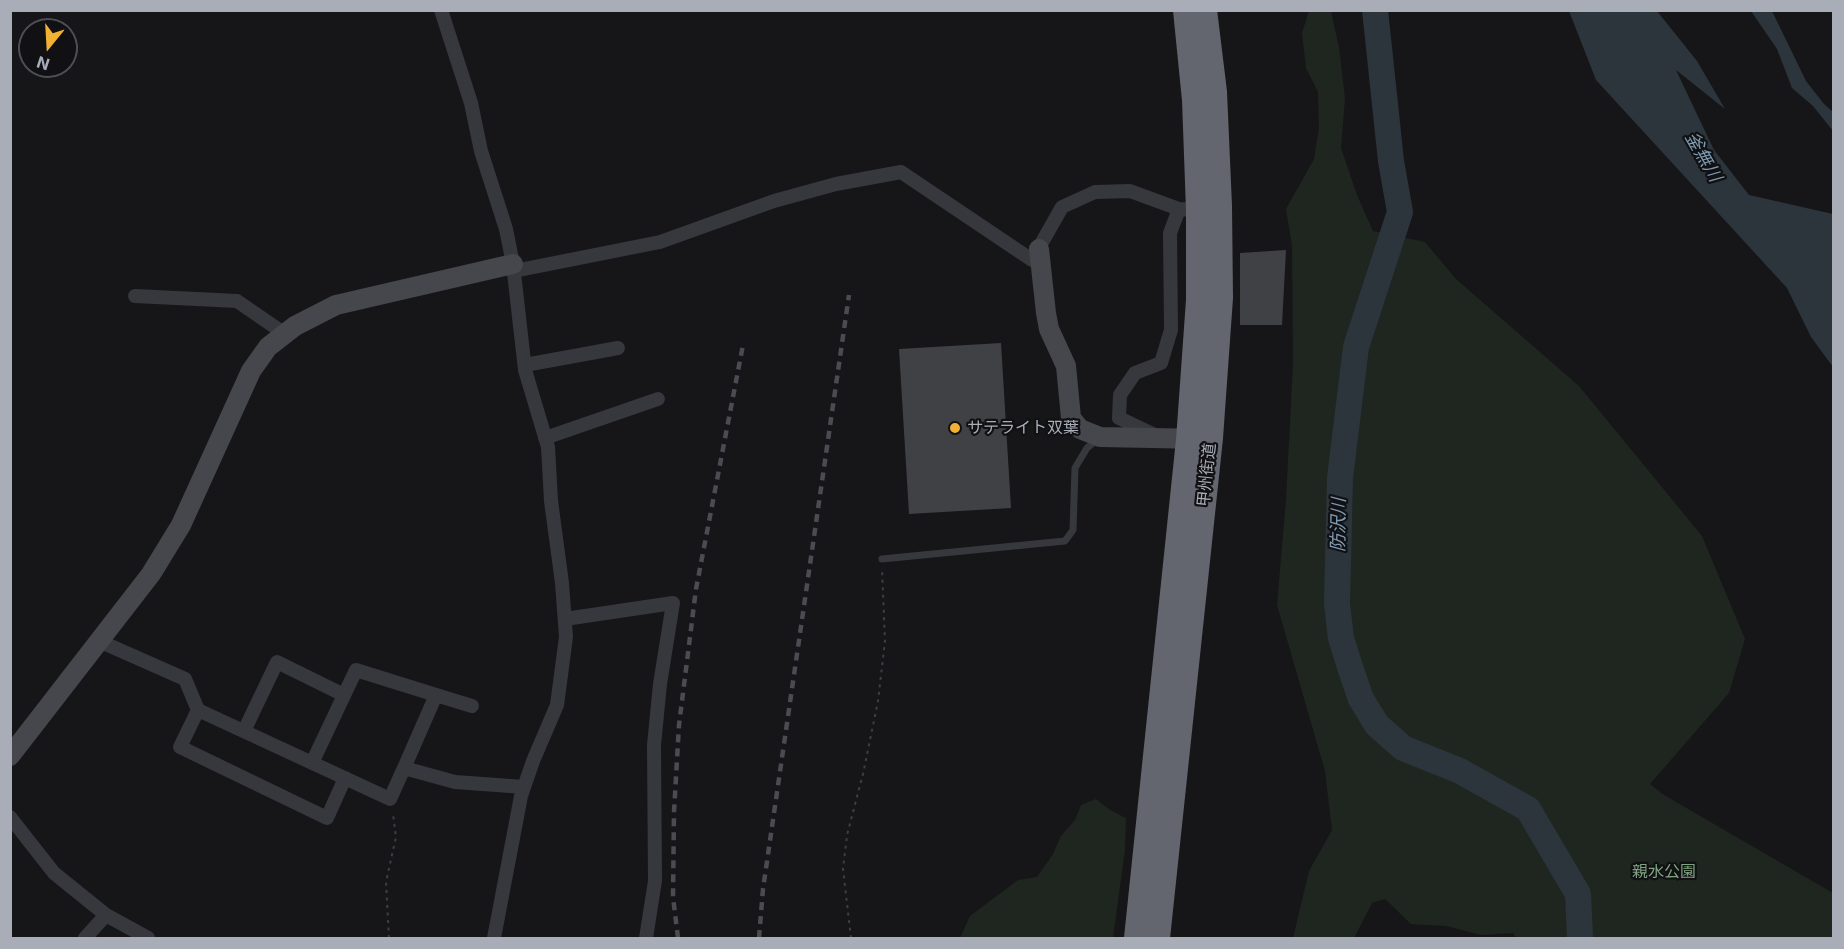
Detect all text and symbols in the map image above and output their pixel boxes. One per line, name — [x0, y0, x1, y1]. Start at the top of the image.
north arrow — [18, 18, 78, 78]
text: N — [34, 52, 52, 75]
water label: 釜無川 — [1680, 128, 1726, 186]
place label: サテライト双葉 — [967, 418, 1079, 438]
marker: サテライト双葉 — [948, 421, 962, 435]
street label: 甲州街道 — [1194, 442, 1220, 508]
water label: 防沢川 — [1328, 498, 1350, 552]
park label: 親水公園 — [1632, 862, 1696, 882]

